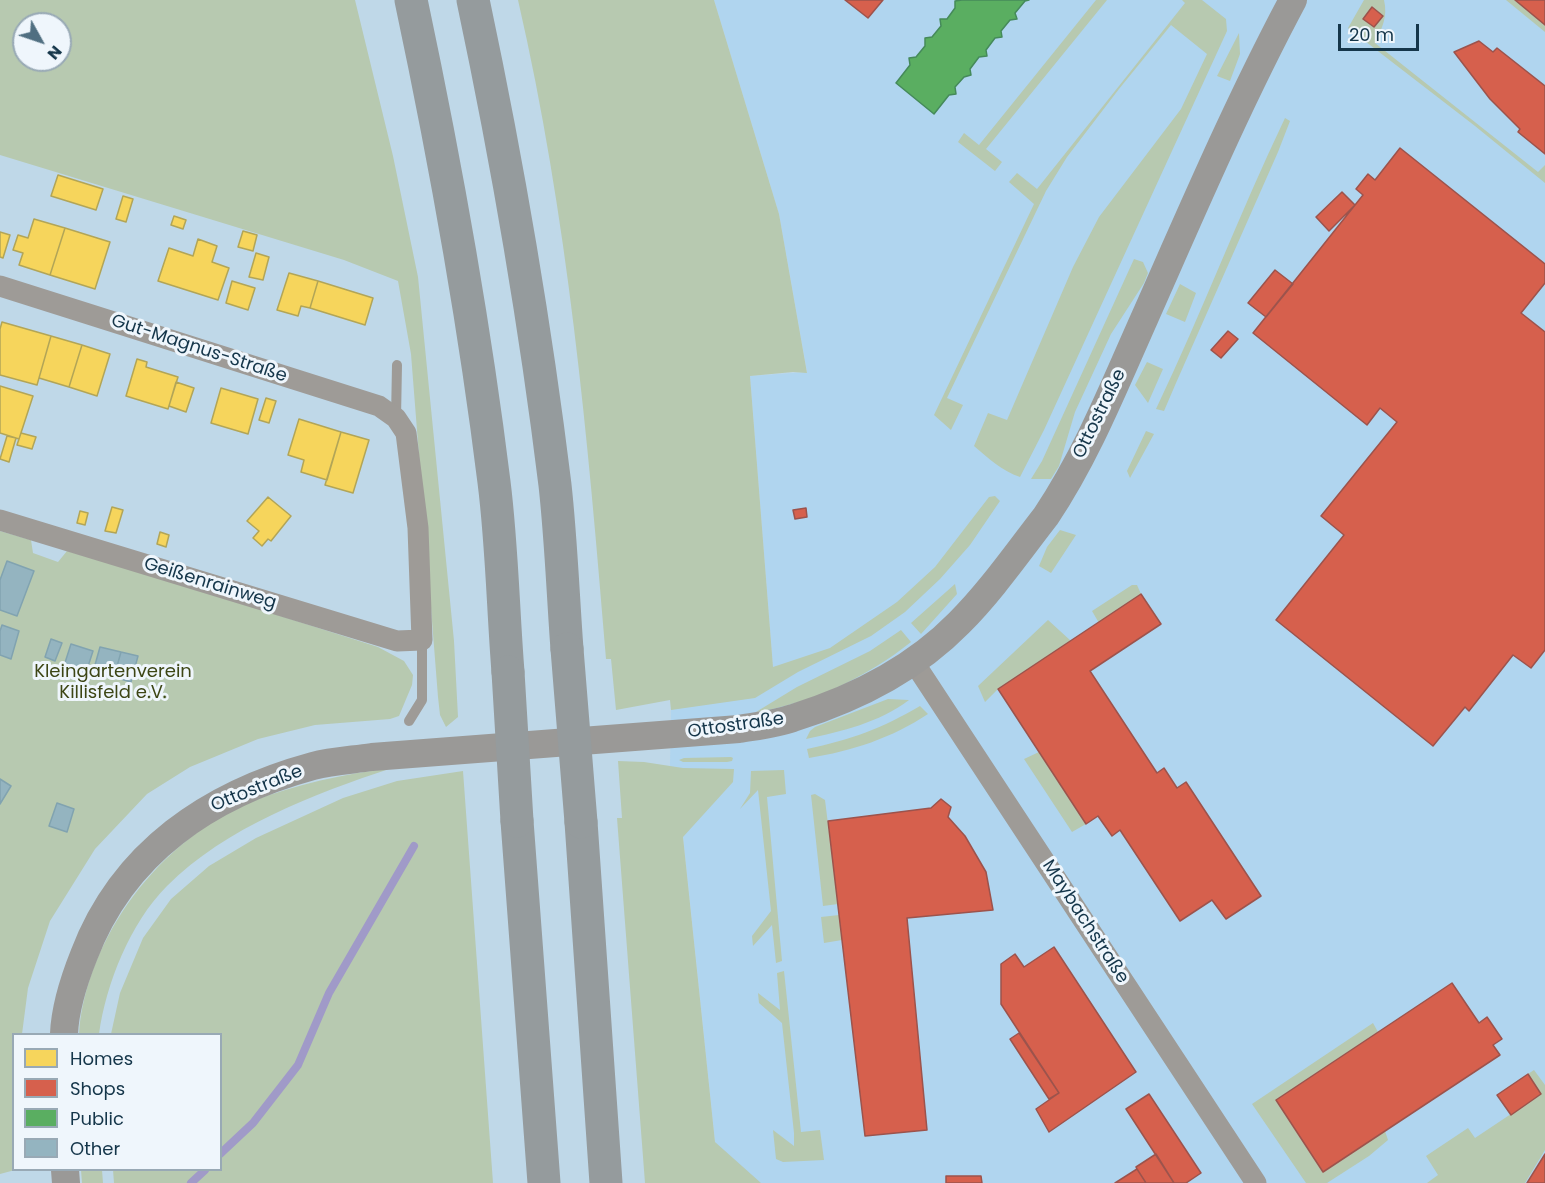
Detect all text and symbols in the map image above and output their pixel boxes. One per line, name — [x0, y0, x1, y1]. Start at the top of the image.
north arrow — [12, 12, 72, 72]
scale bar — [1341, 12, 1422, 50]
text: 20 m — [1349, 22, 1394, 47]
text: N — [42, 41, 67, 65]
street label: Gut-Magnus-Straße — [108, 310, 290, 388]
street label: Ottostraße — [1069, 366, 1131, 462]
street label: Geißenrainweg — [141, 554, 279, 614]
park label: Kleingartenverein Killisfeld e.V. — [34, 661, 192, 704]
street label: Ottostraße — [686, 709, 786, 743]
street label: Ottostraße — [208, 761, 306, 817]
street label: Maybachstraße — [1037, 856, 1133, 988]
legend — [12, 1033, 222, 1171]
text: Homes — [70, 1046, 133, 1071]
text: Shops — [70, 1076, 125, 1101]
text: Public — [70, 1106, 124, 1131]
text: Other — [70, 1136, 120, 1161]

